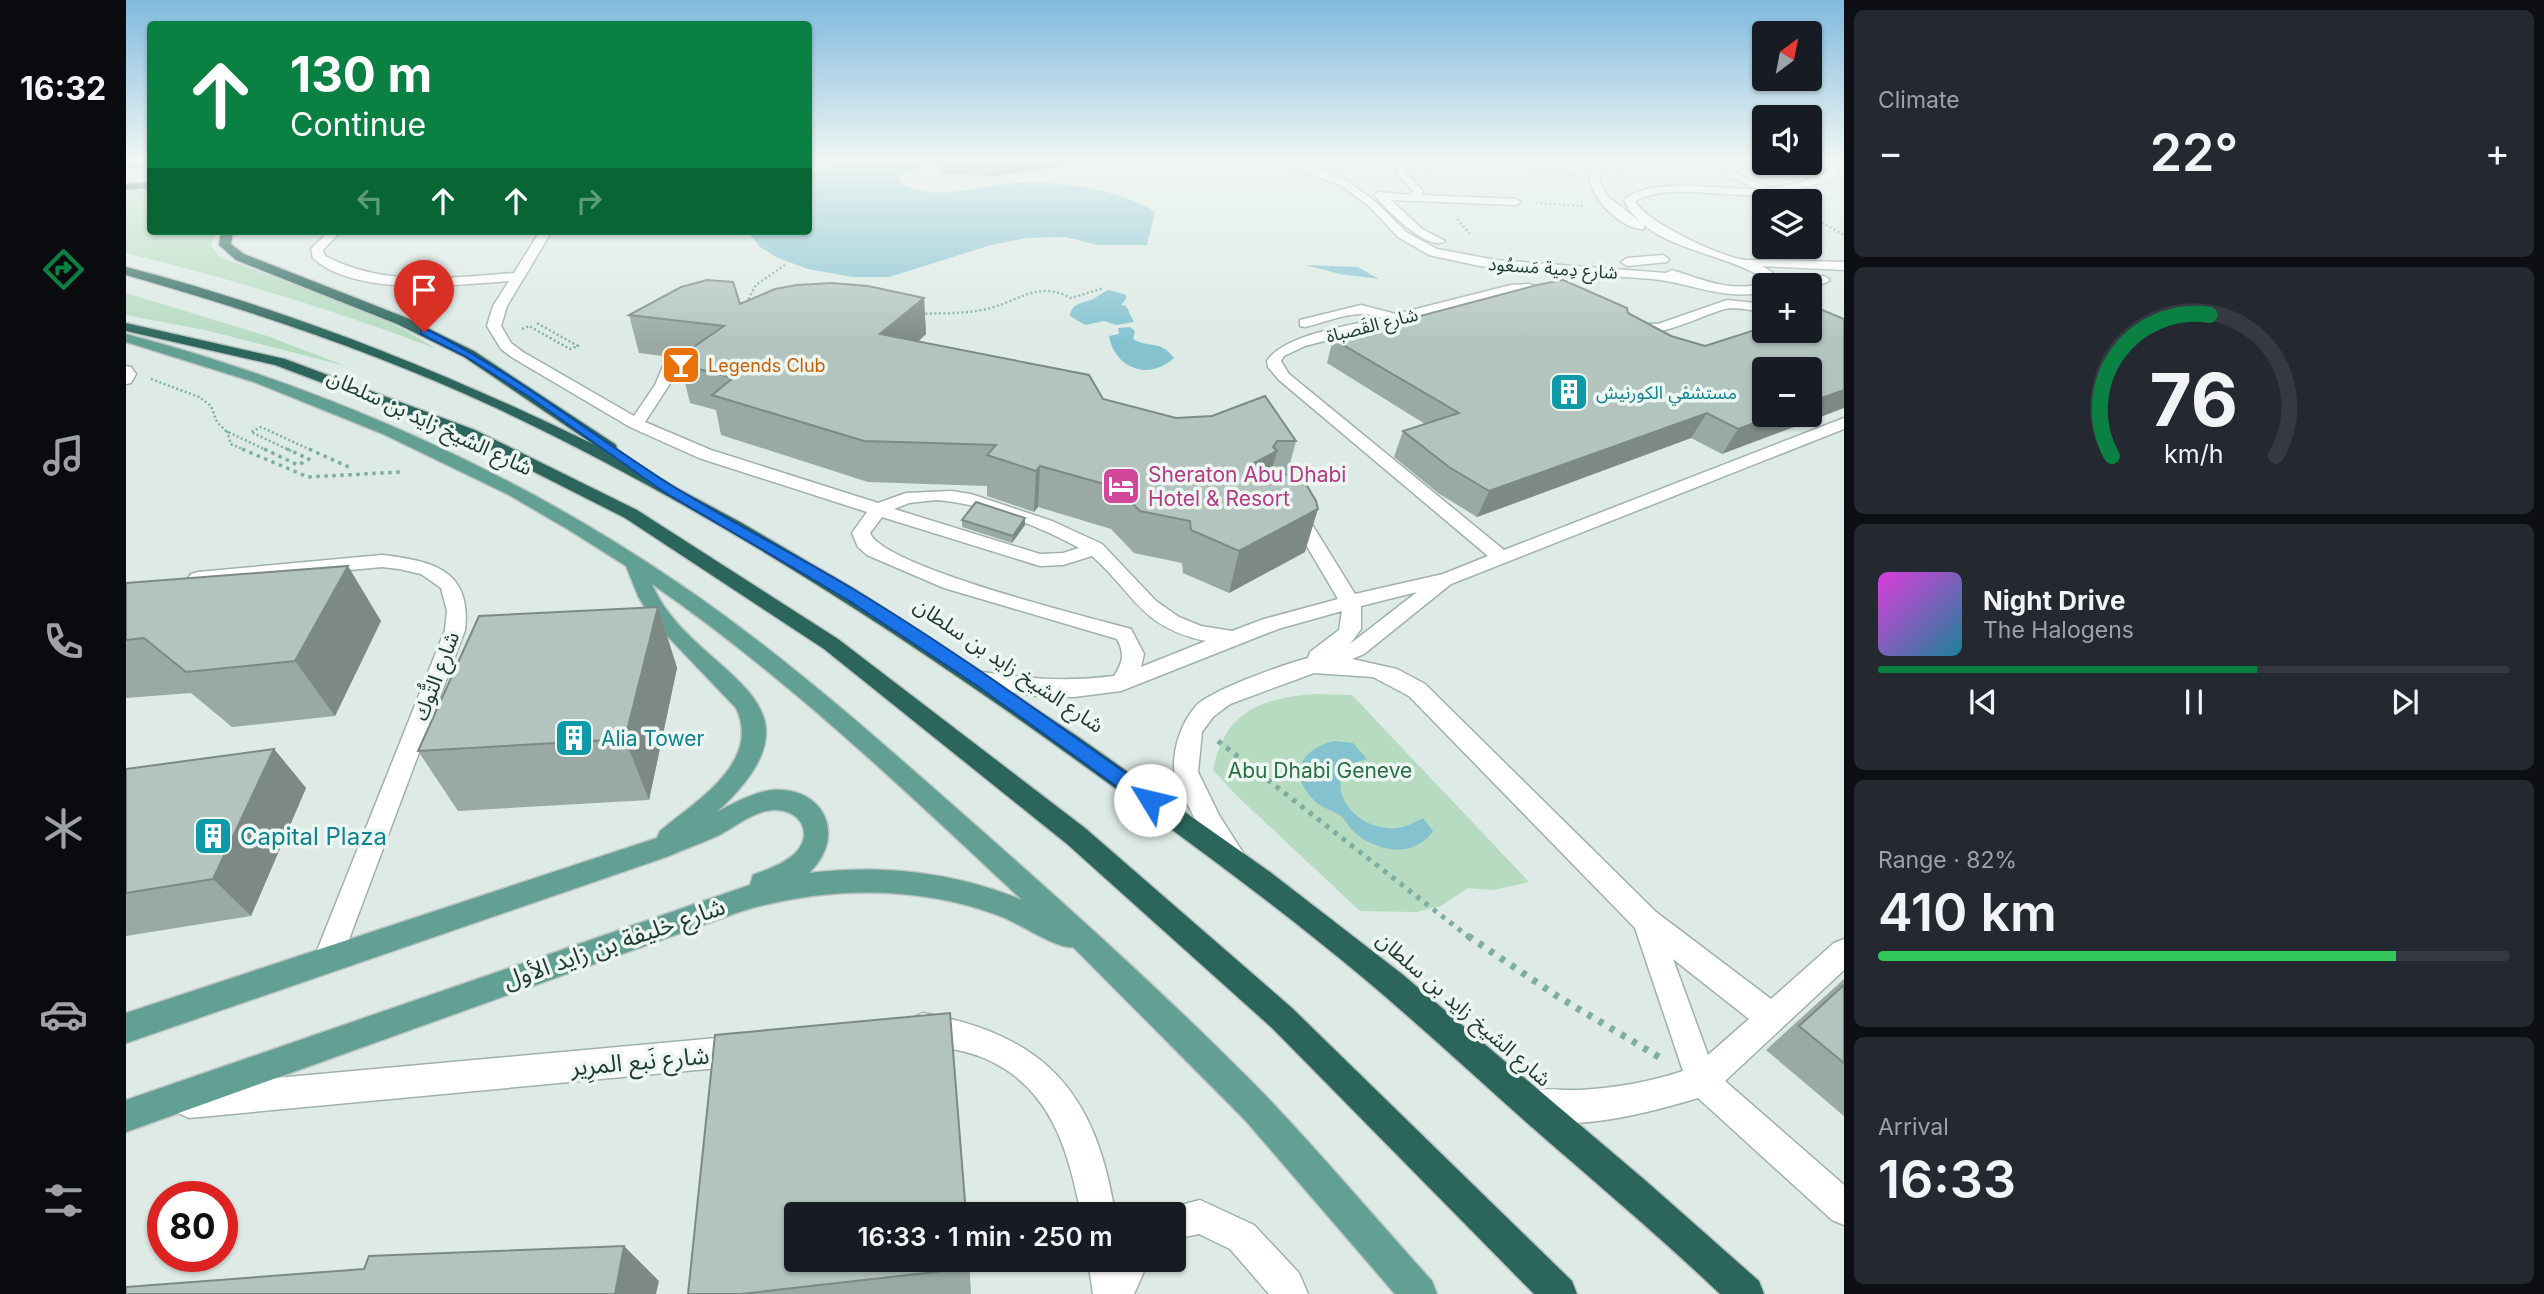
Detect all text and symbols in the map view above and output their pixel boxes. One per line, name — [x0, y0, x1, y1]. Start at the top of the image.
north arrow — [1752, 21, 1822, 91]
map controls — [1752, 21, 1822, 427]
text: 130 m — [290, 45, 432, 104]
icon: ahead — [175, 49, 266, 140]
text: 16:32 — [20, 69, 106, 108]
text: Climate — [1878, 86, 1960, 114]
text: Continue — [290, 105, 426, 144]
button: sound — [1752, 105, 1822, 175]
text: 22° — [2150, 121, 2238, 184]
text: − — [1878, 129, 1903, 175]
text: + — [2485, 129, 2510, 175]
icon: left — [351, 182, 389, 220]
icon: ahead — [424, 182, 462, 220]
icon: ahead — [497, 182, 535, 220]
icon: right — [570, 182, 608, 220]
button: layers — [1752, 189, 1822, 259]
icon: directions — [39, 245, 88, 294]
street label: شارع دِمية مَسعُود — [1487, 253, 1619, 287]
pin — [394, 260, 454, 332]
icon: arrive — [405, 271, 443, 309]
button: + — [1752, 273, 1822, 343]
street label: شارع القَصباة — [1324, 303, 1421, 350]
bar icon: Legends Club — [660, 344, 702, 386]
place label: Legends Club — [708, 355, 826, 376]
text: 76 — [2150, 356, 2238, 445]
button: − — [1752, 357, 1822, 427]
street label: شارع الشيخ زايد بن سلطان — [322, 364, 536, 483]
building icon: مستشفي الكورنيش — [1548, 371, 1590, 413]
place label: مستشفي الكورنيش — [1596, 382, 1737, 406]
icon: music — [39, 431, 88, 480]
text: km/h — [2164, 439, 2224, 469]
place label: Sheraton Abu Dhabi Hotel & Resort — [1148, 462, 1346, 511]
hotel icon: Sheraton Abu Dhabi Hotel & Resort — [1100, 465, 1142, 507]
text: Night Drive — [1983, 585, 2125, 616]
street label: شارع الشيخ زايد بن سلطان — [908, 592, 1108, 740]
text: The Halogens — [1983, 616, 2134, 644]
icon: phone — [39, 617, 88, 666]
street label: شارع التُّوك — [406, 627, 467, 725]
icon: previous — [1964, 683, 2002, 721]
icon: pause — [2175, 683, 2213, 721]
icon: next — [2386, 683, 2424, 721]
building icon: Alia Tower — [553, 717, 595, 759]
place label: Alia Tower — [601, 726, 705, 751]
park label: Abu Dhabi Geneve — [1228, 758, 1412, 783]
position arrow — [1113, 763, 1187, 837]
icon: climate — [39, 804, 88, 853]
building icon: Capital Plaza — [192, 815, 234, 857]
place label: Capital Plaza — [240, 822, 387, 851]
text: Range · 82% — [1878, 846, 2017, 874]
text: 410 km — [1878, 881, 2057, 944]
street label: شارع خليفة بن زايد الأول — [499, 891, 730, 997]
street label: شارع الشيخ زايد بن سلطان — [1370, 926, 1556, 1094]
icon: car — [39, 990, 88, 1039]
street label: شارع نَبع المرِير — [569, 1040, 711, 1086]
text: Arrival — [1878, 1113, 1949, 1141]
text: 16:33 — [1878, 1148, 2016, 1211]
icon: filters — [39, 1176, 88, 1225]
speed limit sign: 80 — [147, 1181, 238, 1272]
text: 16:33 · 1 min · 250 m — [857, 1221, 1113, 1252]

